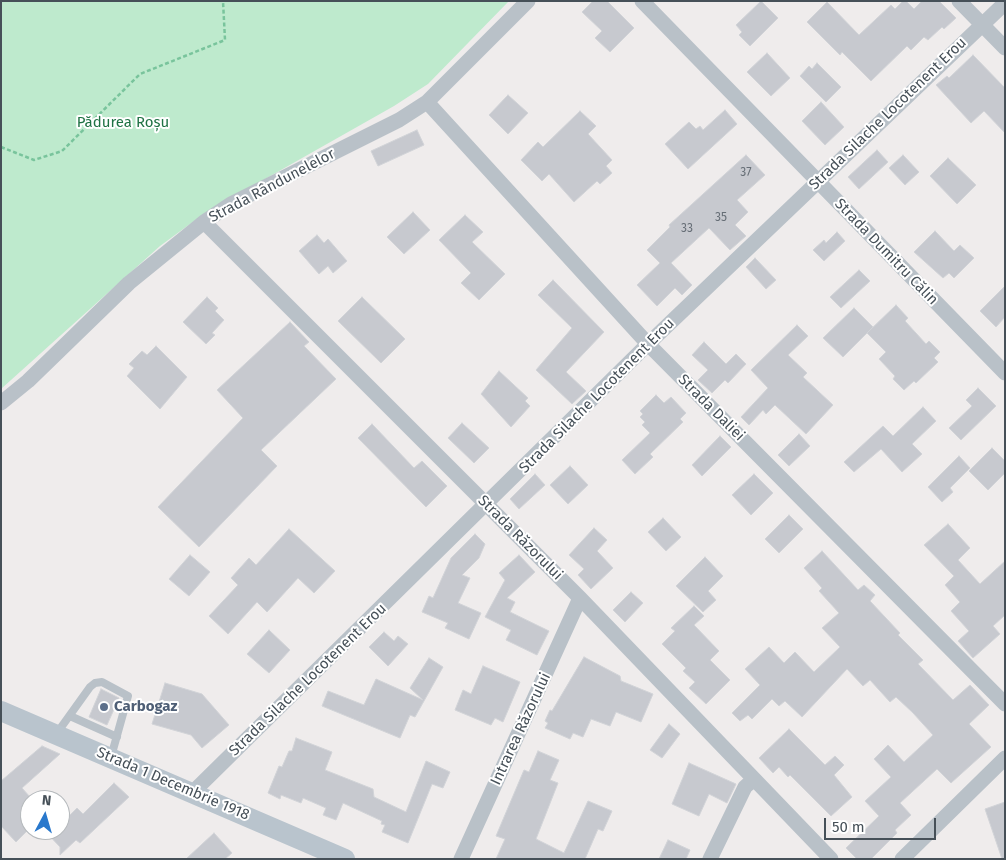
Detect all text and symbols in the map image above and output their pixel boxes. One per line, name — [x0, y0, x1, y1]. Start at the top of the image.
street label: Strada Silache Locotenent Erou — [806, 34, 970, 194]
park label: Pădurea Roșu — [77, 114, 169, 132]
street label: Strada Rândunelelor — [206, 145, 338, 227]
house number: 37 — [740, 166, 752, 180]
street label: Strada Dumitru Călin — [830, 195, 942, 309]
house number: 35 — [715, 211, 727, 225]
house number: 33 — [681, 222, 693, 236]
street label: Strada Silache Locotenent Erou — [516, 315, 678, 477]
street label: Strada Daliei — [674, 371, 748, 445]
street label: Strada Răzorului — [474, 492, 566, 584]
street label: Strada Silache Locotenent Erou — [226, 600, 390, 760]
street label: Intrarea Răzorului — [487, 670, 555, 788]
place label: Carbogaz — [114, 698, 177, 716]
marker: Carbogaz — [98, 701, 110, 713]
street label: Strada 1 Decembrie 1918 — [94, 744, 252, 824]
north arrow — [20, 790, 70, 840]
text: N — [41, 792, 52, 810]
scale bar — [826, 808, 938, 840]
text: 50 m — [832, 818, 865, 836]

